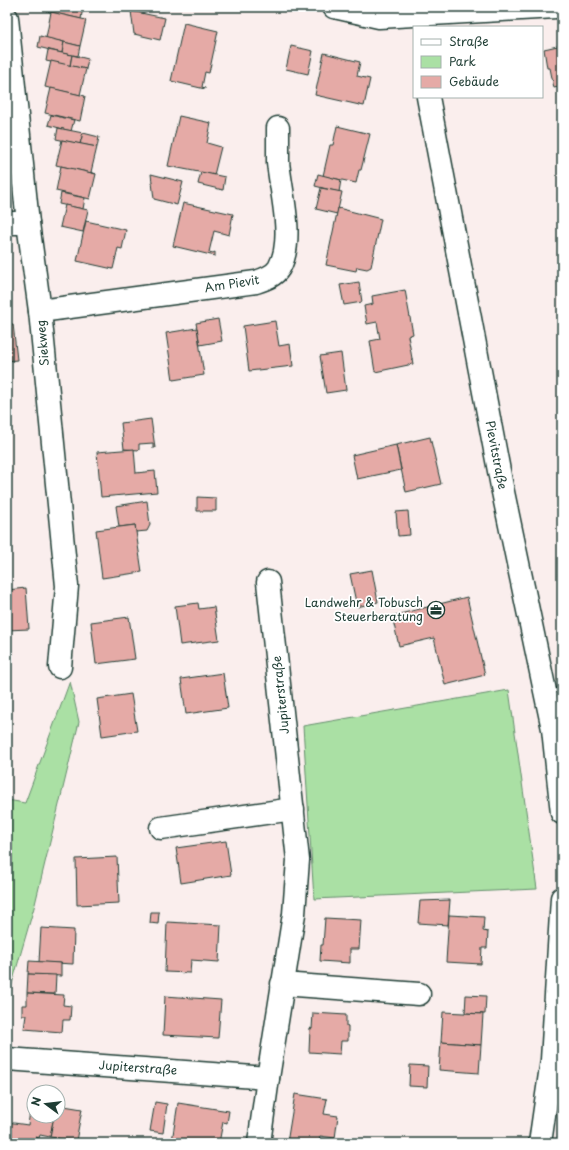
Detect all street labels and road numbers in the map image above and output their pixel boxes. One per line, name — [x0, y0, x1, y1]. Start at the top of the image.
street label: Am Pievit — [203, 270, 261, 296]
street label: Siekweg — [31, 319, 53, 367]
street label: Pievitstraße — [481, 419, 512, 491]
street label: Jupiterstraße — [267, 655, 293, 735]
street label: Jupiterstraße — [98, 1055, 178, 1079]

